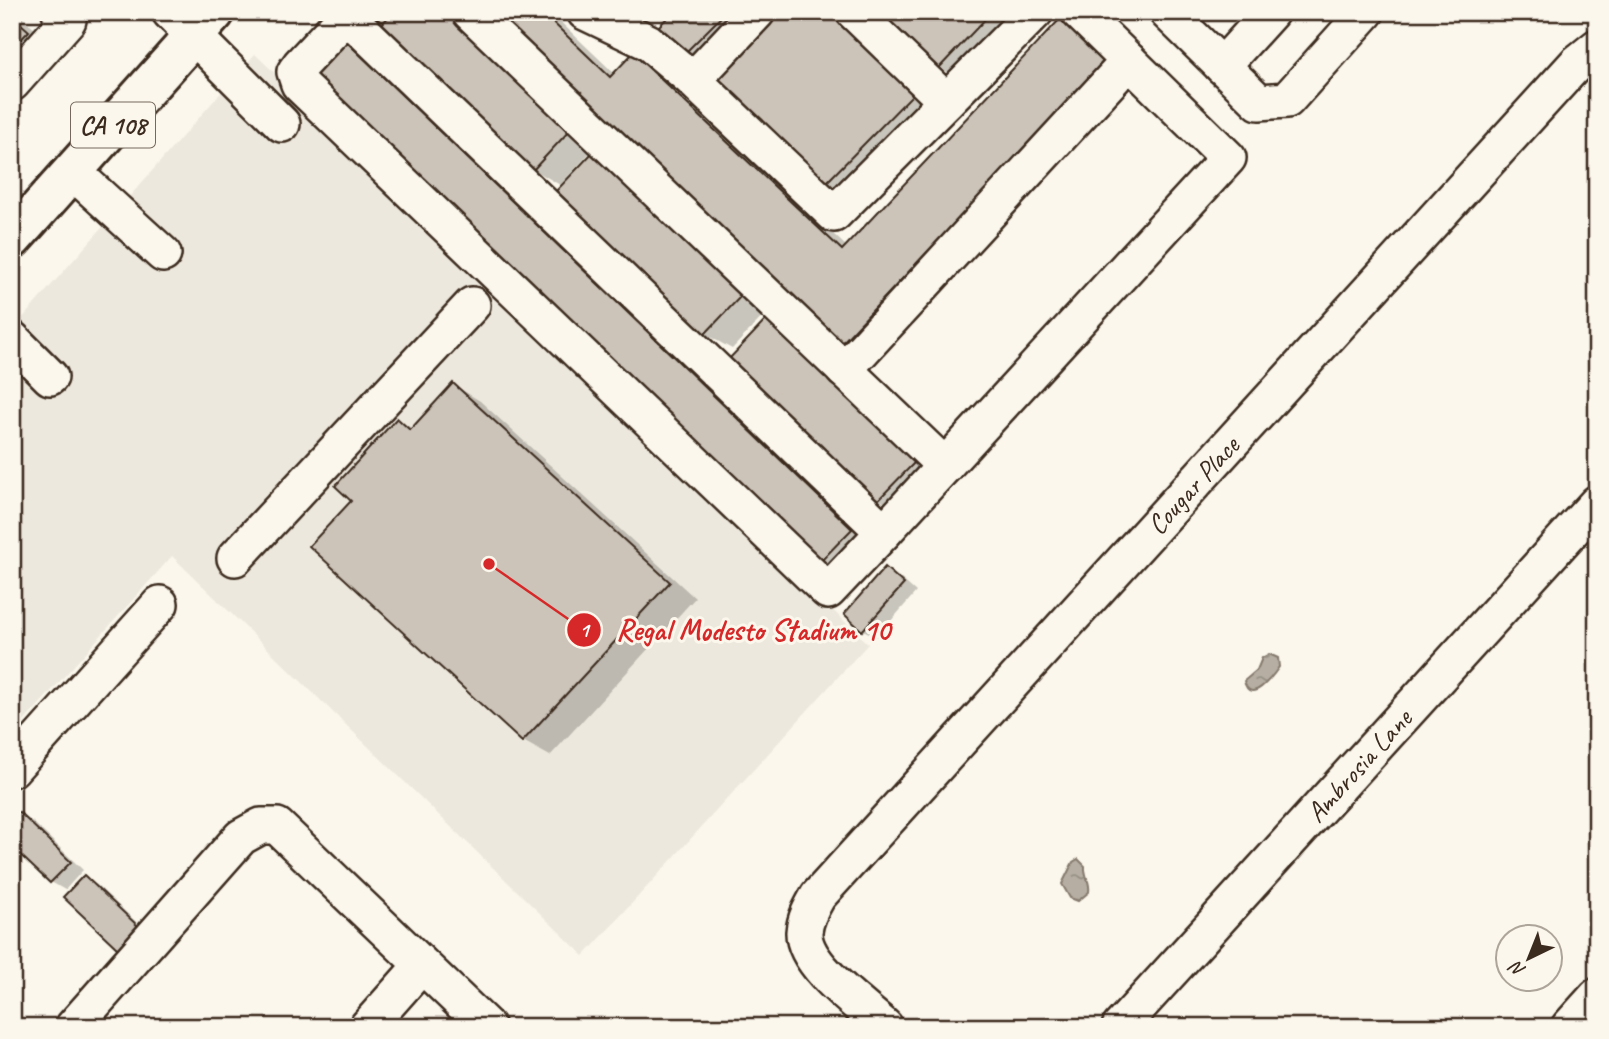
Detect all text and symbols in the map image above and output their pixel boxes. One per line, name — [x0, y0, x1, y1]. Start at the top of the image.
road number: CA 108 — [71, 102, 155, 148]
street label: Cougar Place — [1139, 427, 1248, 542]
callout: Regal Modesto Stadium 10 — [567, 604, 904, 655]
text: Regal Modesto Stadium 10 — [616, 611, 894, 649]
text: 1 — [579, 617, 591, 643]
street label: Ambrosia Lane — [1298, 700, 1420, 829]
north arrow — [1494, 923, 1564, 993]
text: N — [1503, 955, 1531, 982]

